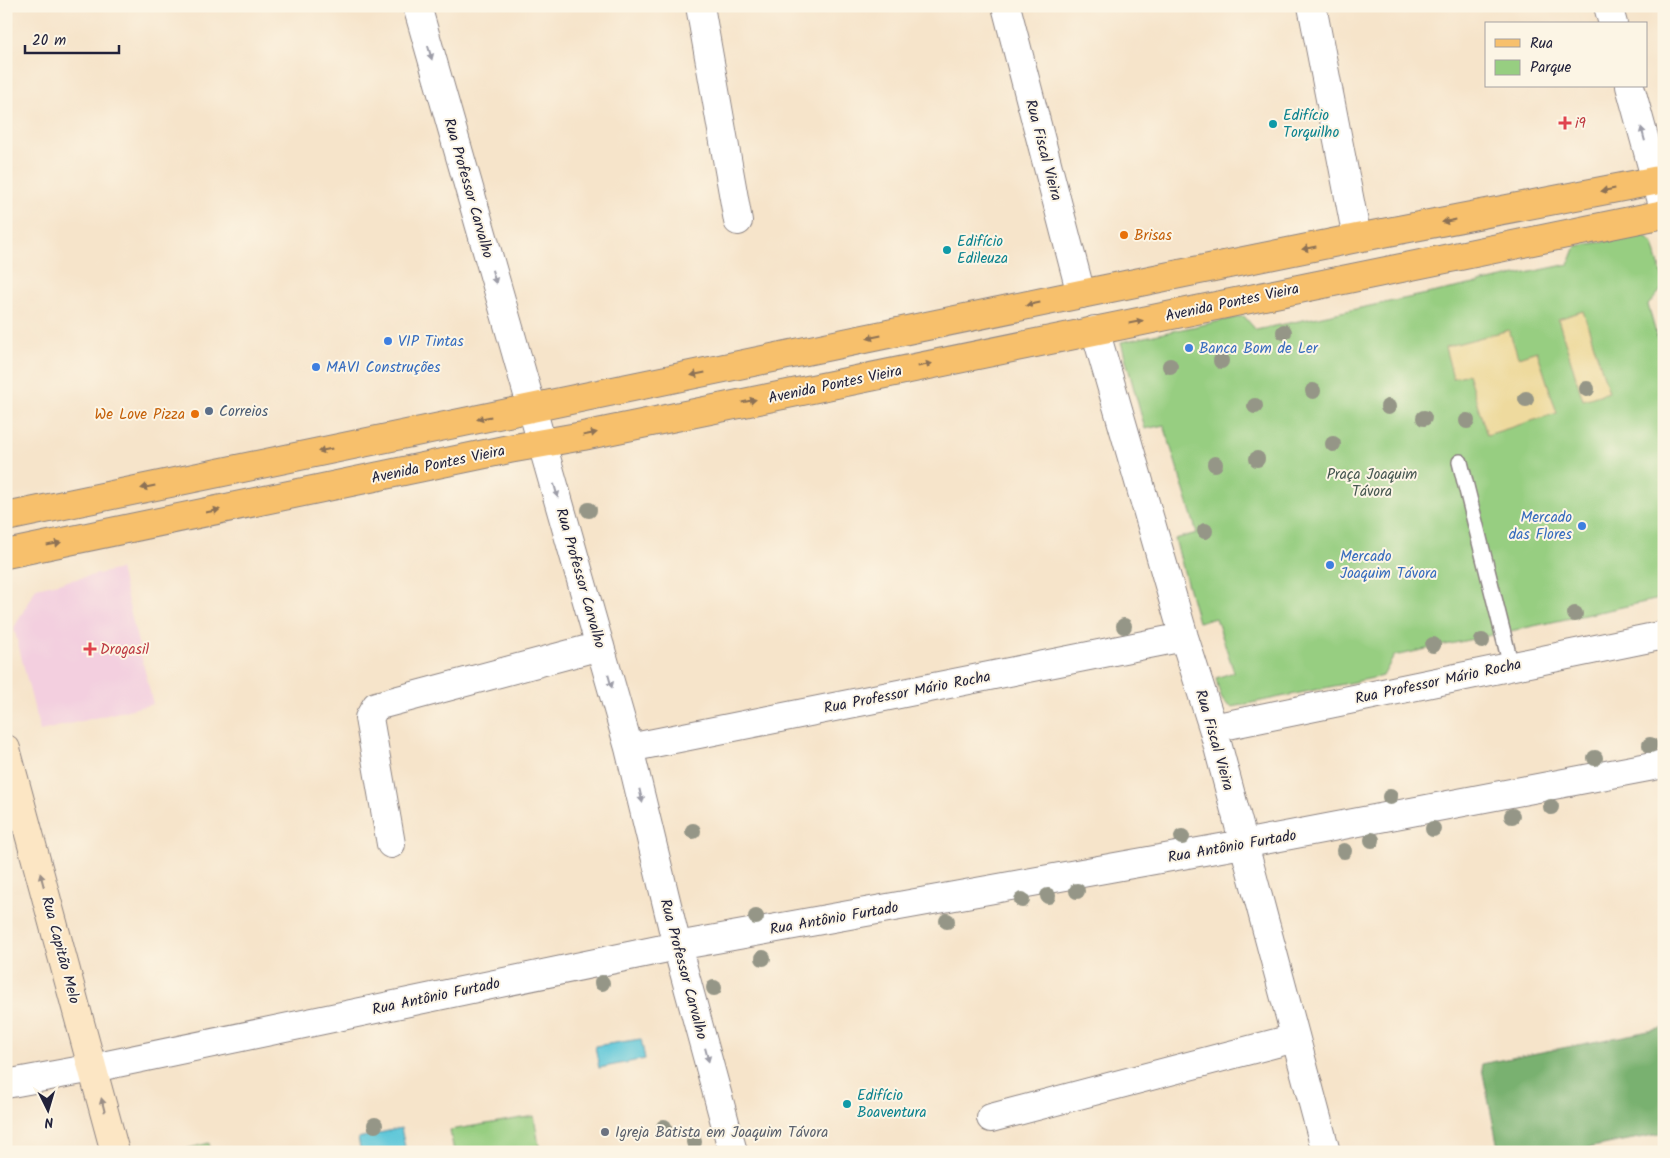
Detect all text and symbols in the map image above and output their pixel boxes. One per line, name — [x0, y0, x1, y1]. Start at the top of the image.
scale bar — [25, 22, 119, 54]
legend — [1485, 22, 1648, 88]
text: 20 m — [32, 29, 66, 53]
text: Rua — [1530, 32, 1553, 56]
one-way arrow — [427, 46, 435, 61]
text: Parque — [1530, 56, 1571, 80]
street label: Rua Fiscal Vieira — [1018, 97, 1068, 204]
place label: Edifício Torquilho — [1283, 104, 1339, 145]
place label: i9 — [1575, 112, 1587, 136]
street label: Rua Professor Carvalho — [437, 115, 500, 261]
marker: i9 — [1559, 117, 1571, 129]
marker: Edifício Torquilho — [1267, 118, 1279, 130]
one-way arrow — [1639, 127, 1647, 142]
one-way arrow — [1600, 187, 1616, 195]
one-way arrow — [1440, 217, 1456, 225]
place label: Brisas — [1134, 224, 1173, 248]
marker: Brisas — [1118, 229, 1130, 241]
place label: Edifício Edileuza — [957, 230, 1008, 271]
marker: Edifício Edileuza — [941, 244, 953, 256]
one-way arrow — [1301, 244, 1316, 252]
one-way arrow — [491, 269, 499, 284]
street label: Avenida Pontes Vieira — [1163, 277, 1301, 329]
one-way arrow — [1025, 300, 1041, 308]
one-way arrow — [1128, 318, 1144, 326]
place label: VIP Tintas — [398, 330, 464, 354]
one-way arrow — [867, 333, 882, 341]
marker: VIP Tintas — [382, 335, 394, 347]
place label: Banca Bom de Ler — [1199, 337, 1319, 361]
marker: Banca Bom de Ler — [1183, 342, 1195, 354]
place label: MAVI Construções — [326, 356, 441, 380]
street label: Avenida Pontes Vieira — [766, 359, 904, 411]
marker: MAVI Construções — [310, 361, 322, 373]
one-way arrow — [918, 361, 933, 369]
one-way arrow — [690, 370, 706, 378]
one-way arrow — [742, 397, 758, 405]
place label: Correios — [219, 400, 269, 424]
place label: We Love Pizza — [94, 403, 185, 427]
marker: Correios — [203, 405, 215, 417]
marker: We Love Pizza — [189, 408, 201, 420]
one-way arrow — [476, 414, 491, 422]
one-way arrow — [582, 430, 598, 438]
street label: Avenida Pontes Vieira — [369, 439, 507, 491]
one-way arrow — [316, 447, 332, 455]
park label: Praça Joaquim Távora — [1327, 463, 1417, 504]
one-way arrow — [140, 483, 156, 491]
one-way arrow — [552, 483, 560, 498]
street label: Rua Professor Carvalho — [549, 505, 612, 651]
place label: Mercado das Flores — [1509, 506, 1573, 547]
one-way arrow — [205, 507, 221, 515]
marker: Mercado das Flores — [1576, 520, 1588, 532]
one-way arrow — [46, 540, 62, 548]
place label: Mercado Joaquim Távora — [1340, 545, 1437, 586]
marker: Mercado Joaquim Távora — [1324, 559, 1336, 571]
place label: Drogasil — [100, 638, 150, 662]
marker: Drogasil — [84, 643, 96, 655]
street label: Rua Professor Mário Rocha — [1353, 653, 1524, 711]
street label: Rua Professor Mário Rocha — [822, 665, 993, 721]
one-way arrow — [607, 673, 615, 688]
street label: Rua Fiscal Vieira — [1188, 687, 1240, 794]
one-way arrow — [637, 788, 645, 803]
street label: Rua Antônio Furtado — [1166, 824, 1299, 870]
one-way arrow — [38, 873, 46, 888]
street label: Rua Capitão Melo — [34, 894, 86, 1007]
street label: Rua Professor Carvalho — [653, 896, 713, 1042]
street label: Rua Antônio Furtado — [768, 896, 901, 942]
street label: Rua Antônio Furtado — [370, 972, 503, 1022]
one-way arrow — [703, 1047, 711, 1062]
place label: Edifício Boaventura — [857, 1084, 926, 1125]
north arrow — [22, 1086, 72, 1136]
one-way arrow — [99, 1097, 107, 1112]
marker: Edifício Boaventura — [841, 1098, 853, 1110]
text: N — [44, 1111, 54, 1133]
place label: Igreja Batista em Joaquim Távora — [615, 1121, 828, 1145]
marker: Igreja Batista em Joaquim Távora — [599, 1126, 611, 1138]

